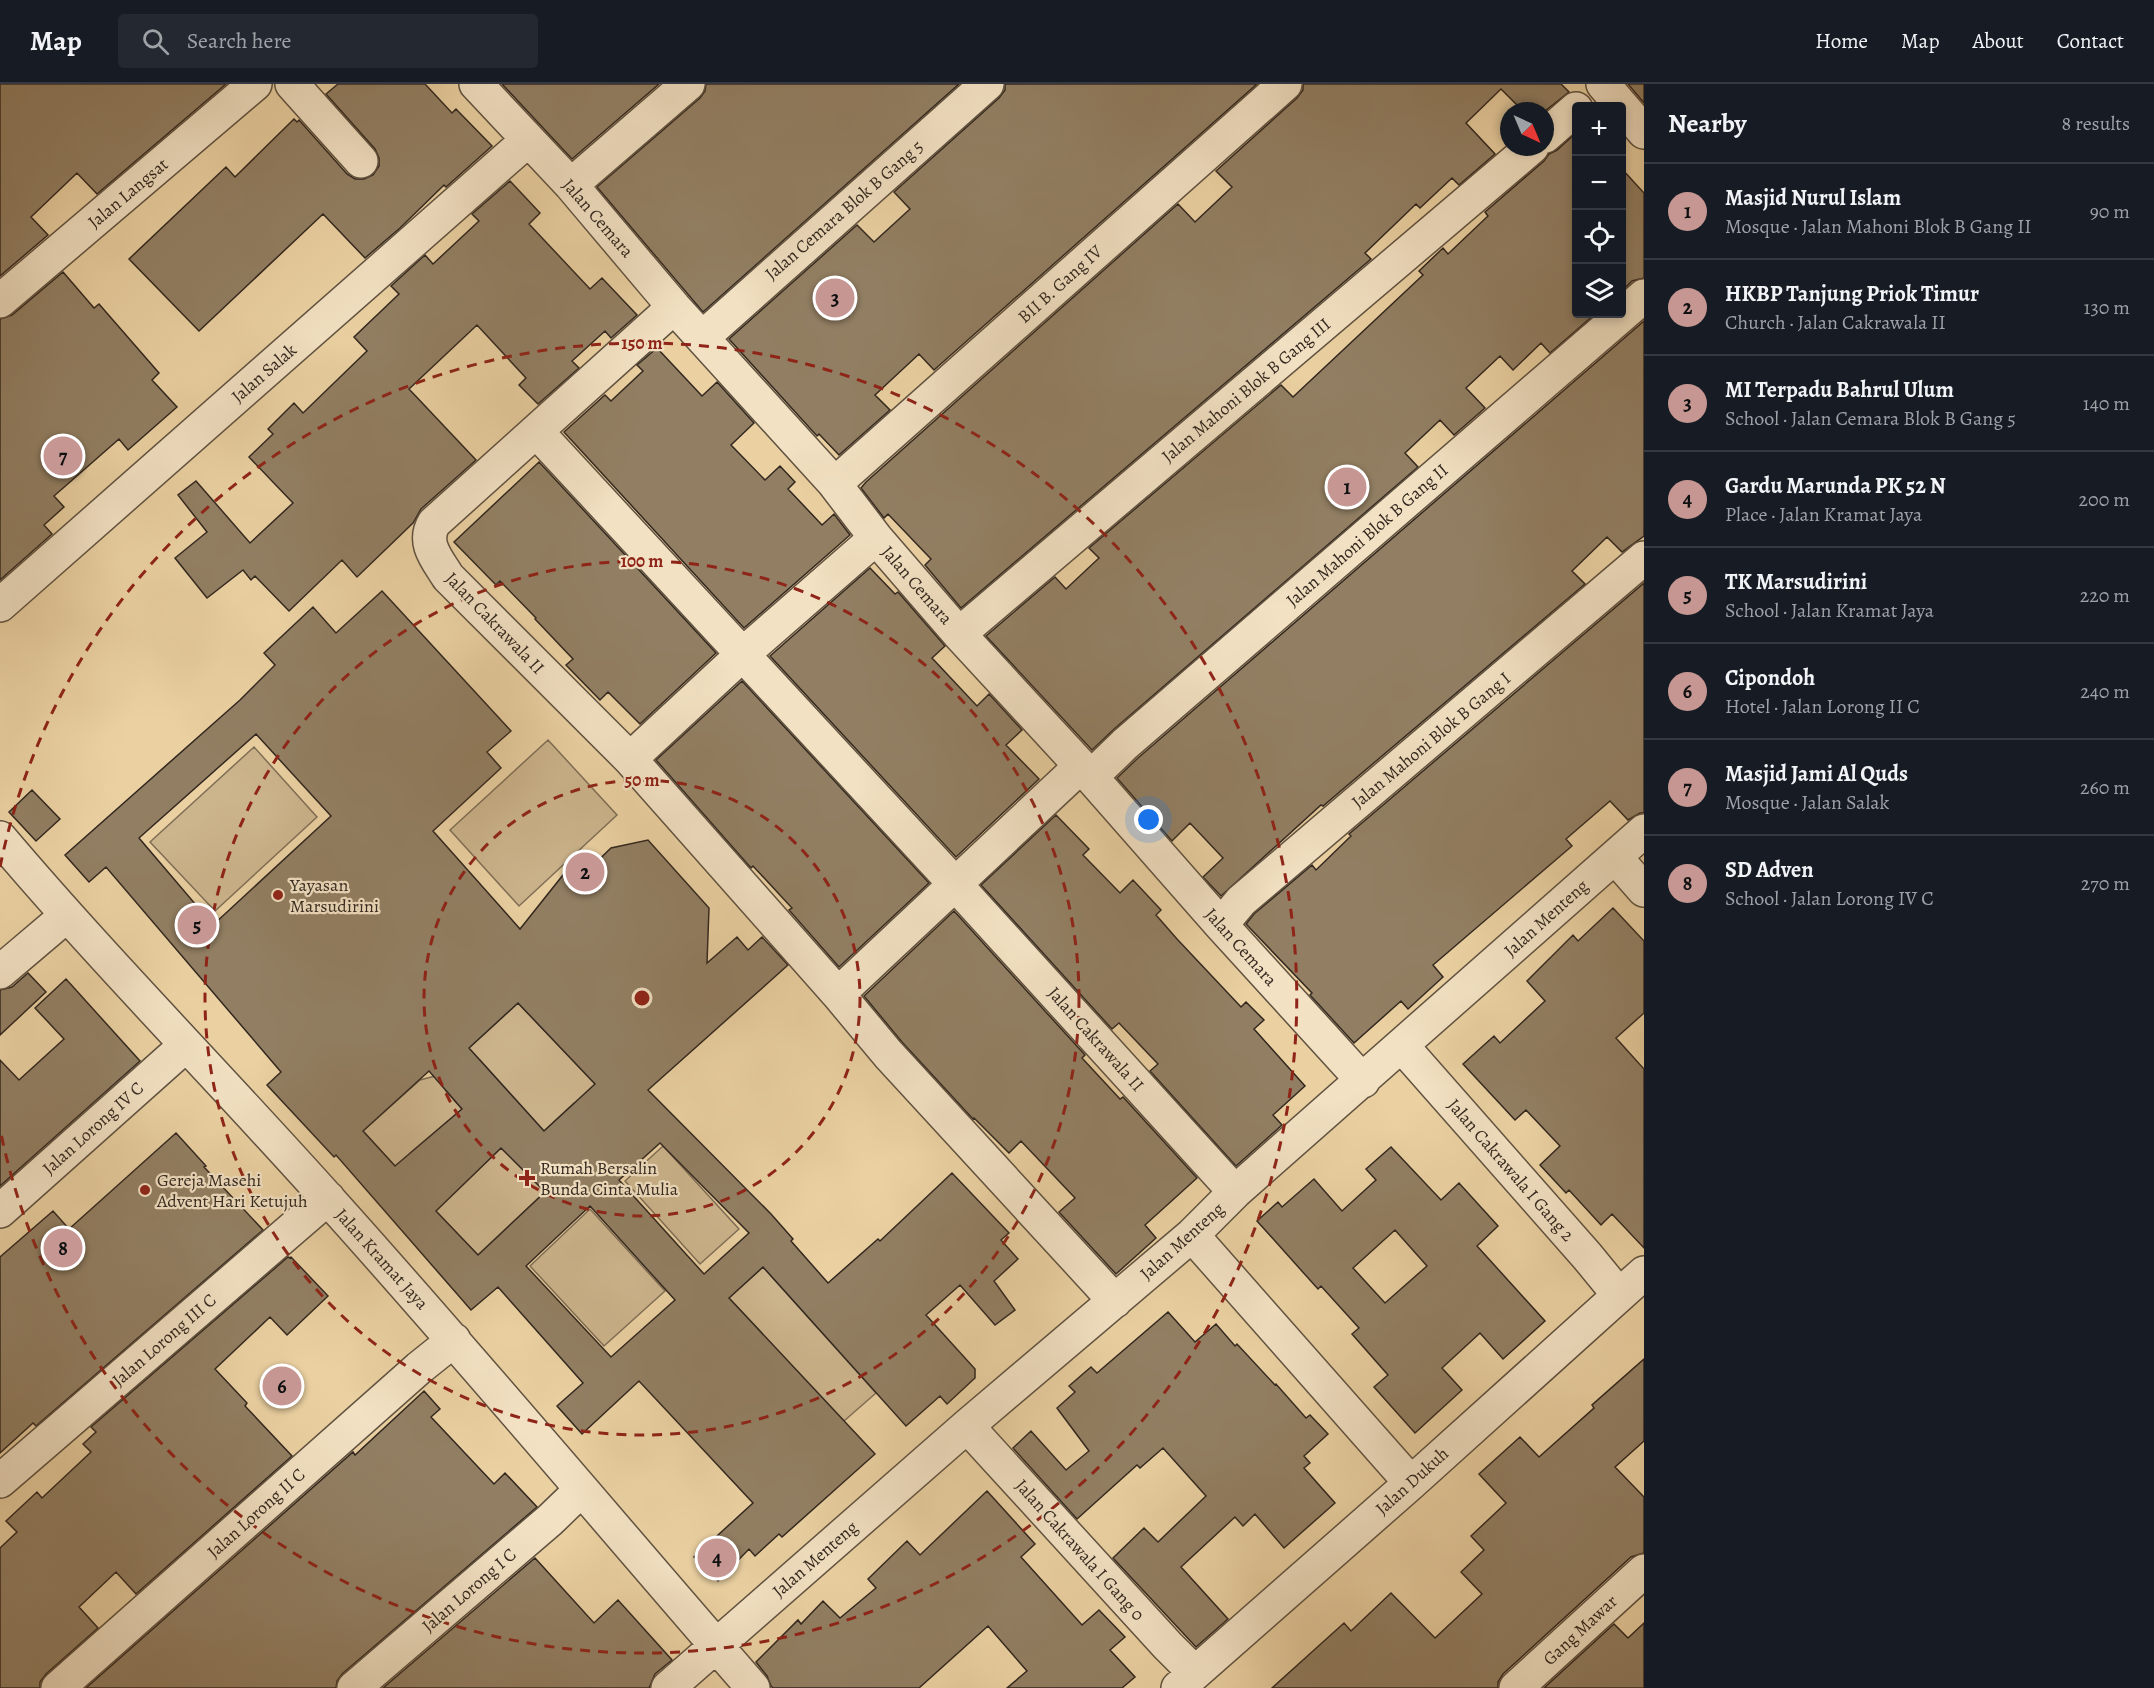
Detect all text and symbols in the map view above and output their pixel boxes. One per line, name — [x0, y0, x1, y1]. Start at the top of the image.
search box — [118, 14, 538, 68]
text: Map — [30, 22, 82, 60]
icon: search — [139, 25, 172, 58]
text: Search here — [187, 26, 291, 56]
text: Home — [1815, 27, 1868, 55]
text: Map — [1901, 27, 1939, 55]
text: About — [1972, 27, 2024, 55]
text: Contact — [2057, 27, 2124, 55]
north arrow — [1500, 102, 1554, 156]
map controls — [1572, 102, 1626, 318]
button: + — [1572, 102, 1626, 156]
text: Nearby — [1668, 106, 1747, 141]
text: 8 results — [2062, 110, 2130, 137]
street label: Jalan Cemara Blok B Gang 5 — [760, 135, 928, 285]
street label: Jalan Langsat — [83, 152, 173, 234]
button: − — [1572, 156, 1626, 210]
street label: Jalan Cemara — [557, 173, 639, 263]
text: Masjid Nurul Islam — [1725, 183, 1901, 213]
text: 1 — [1684, 198, 1691, 225]
text: 90 m — [2090, 198, 2130, 225]
button: locate — [1572, 210, 1626, 264]
text: Mosque · Jalan Mahoni Blok B Gang II — [1725, 213, 2032, 240]
street label: BII B. Gang IV — [1013, 240, 1107, 328]
button: layers — [1572, 264, 1626, 318]
pin: 3 — [816, 276, 854, 320]
text: HKBP Tanjung Priok Timur — [1725, 279, 1979, 309]
text: 2 — [1683, 294, 1692, 321]
text: 130 m — [2084, 294, 2130, 321]
text: Church · Jalan Cakrawala II — [1725, 309, 1946, 336]
street label: Jalan Mahoni Blok B Gang III — [1156, 312, 1336, 468]
text: 150 m — [621, 331, 663, 355]
street label: Jalan Salak — [226, 338, 302, 408]
text: MI Terpadu Bahrul Ulum — [1725, 375, 1954, 405]
text: 3 — [1683, 390, 1692, 417]
text: 140 m — [2083, 390, 2130, 417]
text: School · Jalan Cemara Blok B Gang 5 — [1725, 405, 2016, 432]
pin: 7 — [44, 434, 82, 478]
street label: Jalan Mahoni Blok B Gang II — [1281, 458, 1453, 612]
pin: 1 — [1328, 464, 1366, 510]
text: Gardu Marunda PK 52 N — [1725, 471, 1946, 501]
text: 4 — [1683, 486, 1692, 513]
text: 200 m — [2079, 486, 2130, 513]
text: Place · Jalan Kramat Jaya — [1725, 501, 1922, 528]
street label: Jalan Cemara — [876, 540, 958, 630]
text: 100 m — [621, 549, 663, 573]
street label: Jalan Cakrawala II — [440, 567, 550, 679]
text: TK Marsudirini — [1725, 567, 1867, 597]
text: 5 — [1683, 582, 1692, 609]
text: 220 m — [2080, 582, 2130, 609]
text: School · Jalan Kramat Jaya — [1725, 597, 1934, 624]
text: Cipondoh — [1725, 663, 1815, 693]
street label: Jalan Mahoni Blok B Gang I — [1346, 666, 1516, 814]
text: 6 — [1683, 678, 1692, 705]
text: 240 m — [2080, 678, 2130, 705]
text: Hotel · Jalan Lorong II C — [1725, 693, 1920, 720]
text: Masjid Jami Al Quds — [1725, 759, 1908, 789]
text: 50 m — [625, 768, 659, 792]
text: 7 — [1683, 774, 1692, 801]
text: 260 m — [2080, 774, 2130, 801]
text: Mosque · Jalan Salak — [1725, 789, 1890, 816]
your location — [1134, 805, 1163, 834]
pin: 2 — [566, 850, 604, 894]
text: SD Adven — [1725, 855, 1814, 885]
text: 8 — [1683, 870, 1692, 897]
text: 270 m — [2081, 870, 2130, 897]
place label: Yayasan Marsudirini — [289, 873, 379, 918]
street label: Jalan Menteng — [1499, 874, 1593, 962]
text: School · Jalan Lorong IV C — [1725, 885, 1934, 912]
marker: Yayasan Marsudirini — [271, 888, 285, 902]
pin: 5 — [178, 902, 216, 948]
street label: Jalan Cemara — [1199, 903, 1283, 992]
street label: Jalan Cakrawala II — [1042, 981, 1150, 1097]
centre of rings — [632, 988, 652, 1008]
street label: Jalan Lorong IV C — [37, 1076, 149, 1180]
street label: Jalan Cakrawala I Gang 2 — [1442, 1094, 1580, 1247]
place label: Rumah Bersalin Bunda Cinta Mulia — [540, 1156, 679, 1201]
place label: Gereja Masehi Advent Hari Ketujuh — [156, 1168, 308, 1213]
marker: Rumah Bersalin Bunda Cinta Mulia — [518, 1169, 536, 1187]
marker: Gereja Masehi Advent Hari Ketujuh — [138, 1183, 152, 1197]
street label: Jalan Menteng — [1135, 1197, 1229, 1285]
street label: Jalan Kramat Jaya — [330, 1203, 434, 1315]
pin: 8 — [44, 1226, 82, 1270]
street label: Jalan Lorong III C — [107, 1288, 221, 1392]
pin: 6 — [262, 1364, 302, 1408]
street label: Jalan Dukuh — [1370, 1442, 1454, 1520]
street label: Jalan Lorong II C — [202, 1463, 310, 1563]
street label: Jalan Cakrawala I Gang 0 — [1010, 1474, 1150, 1626]
street label: Jalan Menteng — [767, 1515, 863, 1603]
pin: 4 — [698, 1536, 736, 1580]
street label: Jalan Lorong I C — [417, 1542, 521, 1638]
street label: Gang Mawar — [1538, 1589, 1622, 1671]

